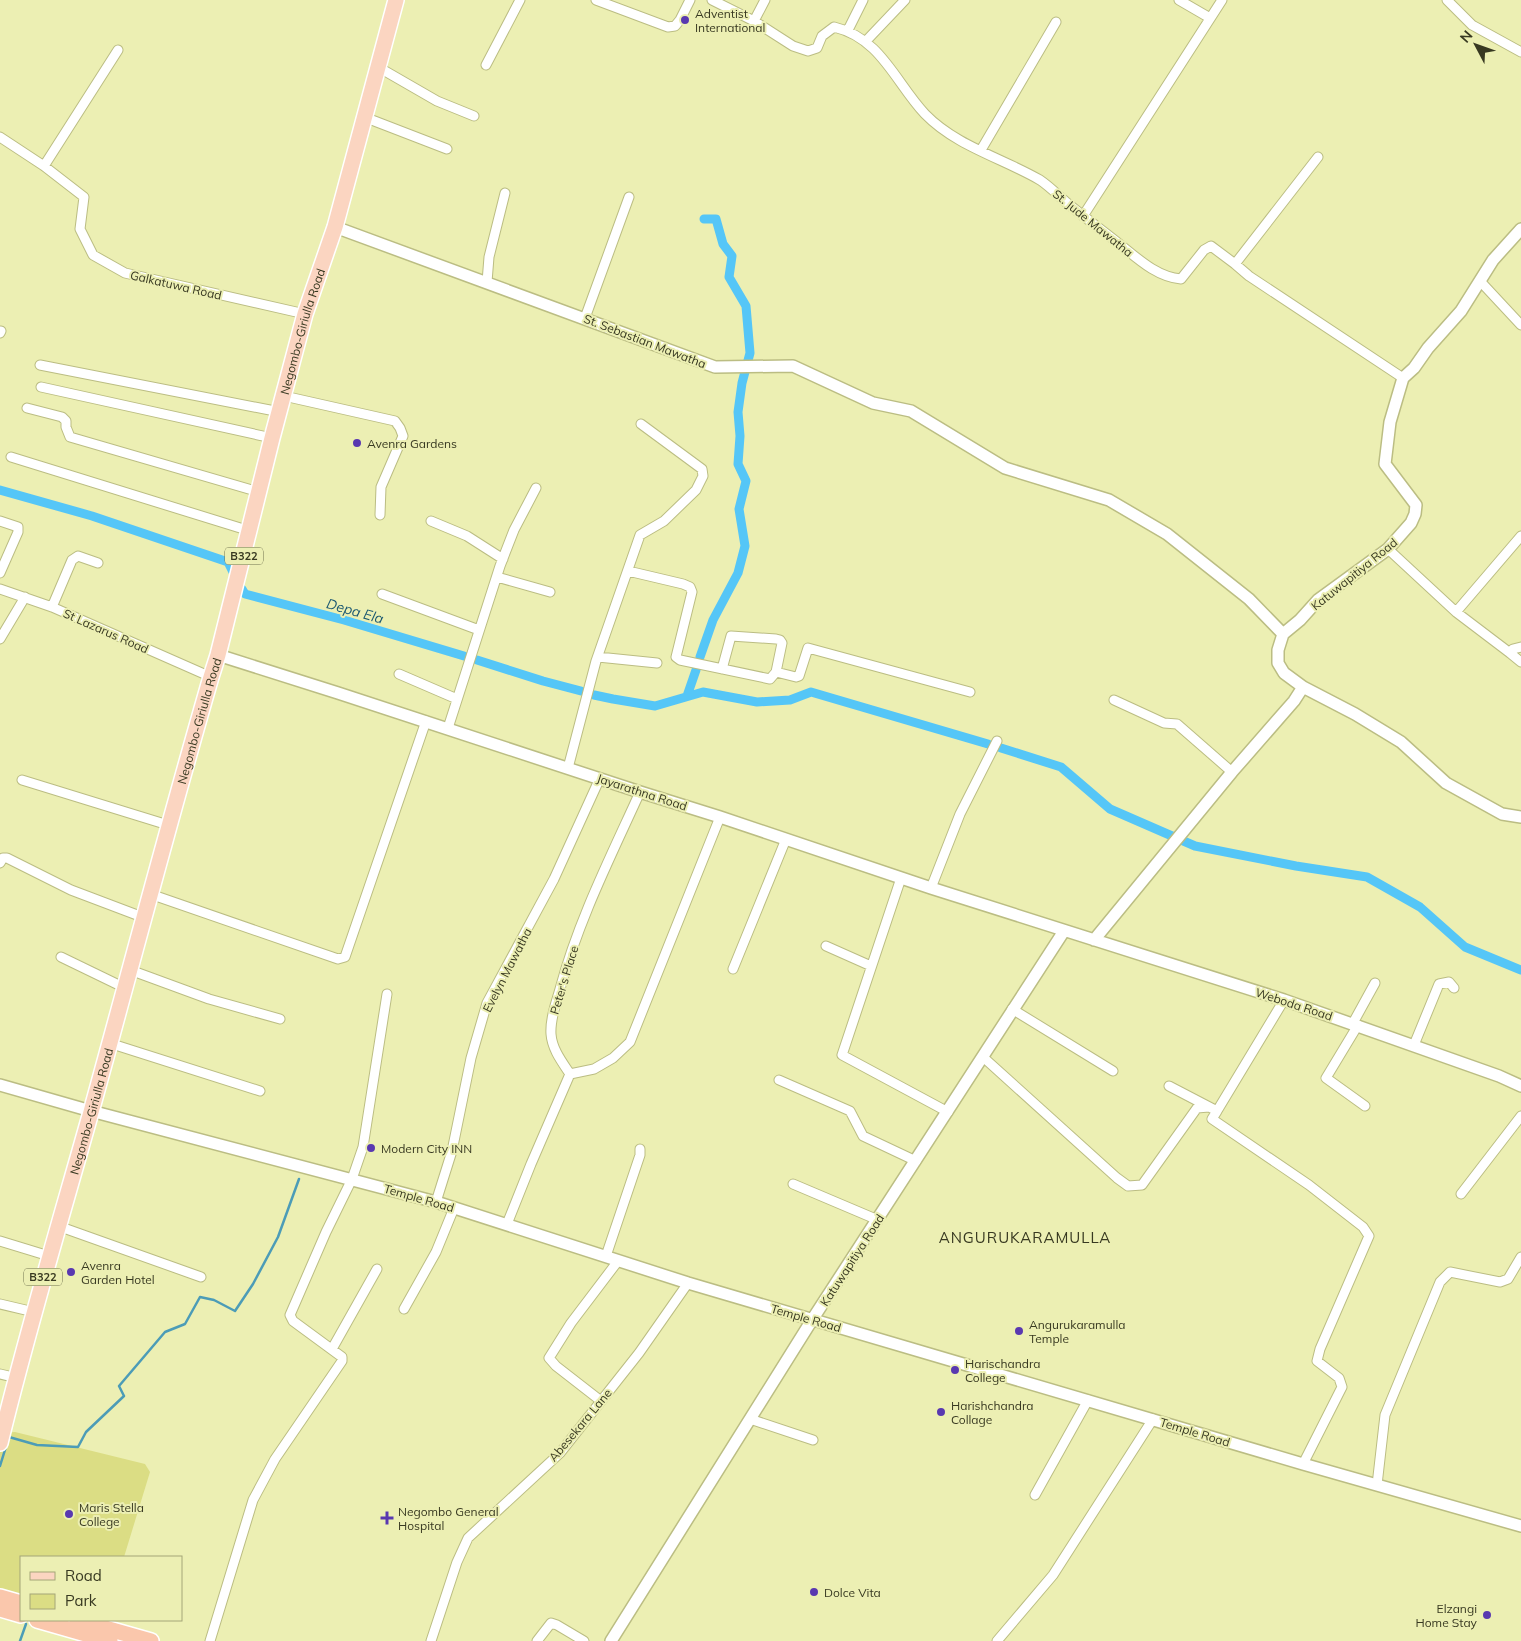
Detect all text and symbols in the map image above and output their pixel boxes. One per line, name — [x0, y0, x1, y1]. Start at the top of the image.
place label: Adventist International — [695, 6, 765, 35]
marker: Adventist International — [679, 14, 691, 26]
north arrow — [1451, 20, 1501, 70]
text: N — [1456, 27, 1476, 46]
street label: St. Jude Mawatha — [1050, 186, 1136, 260]
street label: Negombo-Giriulla Road — [276, 266, 328, 396]
street label: Galkatuwa Road — [129, 267, 223, 303]
street label: St. Sebastian Mawatha — [582, 311, 708, 371]
place label: Avenra Gardens — [367, 436, 457, 451]
marker: Avenra Gardens — [351, 437, 363, 449]
street label: Katuwapitiya Road — [1308, 535, 1400, 613]
road number: B322 — [225, 548, 263, 564]
water label: Depa Ela — [324, 594, 386, 628]
street label: St Lazarus Road — [61, 606, 151, 656]
street label: Negombo-Giriulla Road — [173, 656, 224, 786]
street label: Jayarathna Road — [595, 770, 689, 814]
street label: Evelyn Mawatha — [479, 925, 535, 1015]
street label: Peter's Place — [546, 944, 582, 1016]
street label: Weboda Road — [1254, 984, 1334, 1024]
street label: Negombo-Giriulla Road — [66, 1046, 116, 1176]
place label: Modern City INN — [381, 1141, 472, 1156]
marker: Modern City INN — [365, 1142, 377, 1154]
street label: Temple Road — [382, 1181, 456, 1215]
street label: Katuwapitiya Road — [817, 1211, 887, 1309]
district label: ANGURUKARAMULLA — [939, 1228, 1111, 1247]
place label: Avenra Garden Hotel — [81, 1258, 155, 1287]
marker: Avenra Garden Hotel — [65, 1266, 77, 1278]
road number: B322 — [24, 1268, 62, 1286]
street label: Temple Road — [769, 1301, 843, 1335]
place label: Angurukaramulla Temple — [1029, 1317, 1125, 1346]
marker: Angurukaramulla Temple — [1013, 1325, 1025, 1337]
place label: Harischandra College — [965, 1356, 1040, 1385]
marker: Harischandra College — [949, 1364, 961, 1376]
street label: Abesekara Lane — [545, 1386, 615, 1464]
place label: Harishchandra Collage — [951, 1398, 1034, 1427]
marker: Harishchandra Collage — [935, 1406, 947, 1418]
street label: Temple Road — [1158, 1414, 1232, 1450]
place label: Maris Stella College — [79, 1500, 144, 1529]
place label: Negombo General Hospital — [398, 1504, 499, 1533]
marker: Maris Stella College — [63, 1508, 75, 1520]
marker: Negombo General Hospital — [380, 1511, 394, 1525]
legend — [20, 1556, 182, 1621]
text: Road — [65, 1566, 102, 1585]
place label: Dolce Vita — [824, 1585, 881, 1600]
marker: Dolce Vita — [808, 1586, 820, 1598]
text: Park — [65, 1591, 97, 1610]
place label: Elzangi Home Stay — [1416, 1601, 1478, 1630]
marker: Elzangi Home Stay — [1481, 1609, 1493, 1621]

